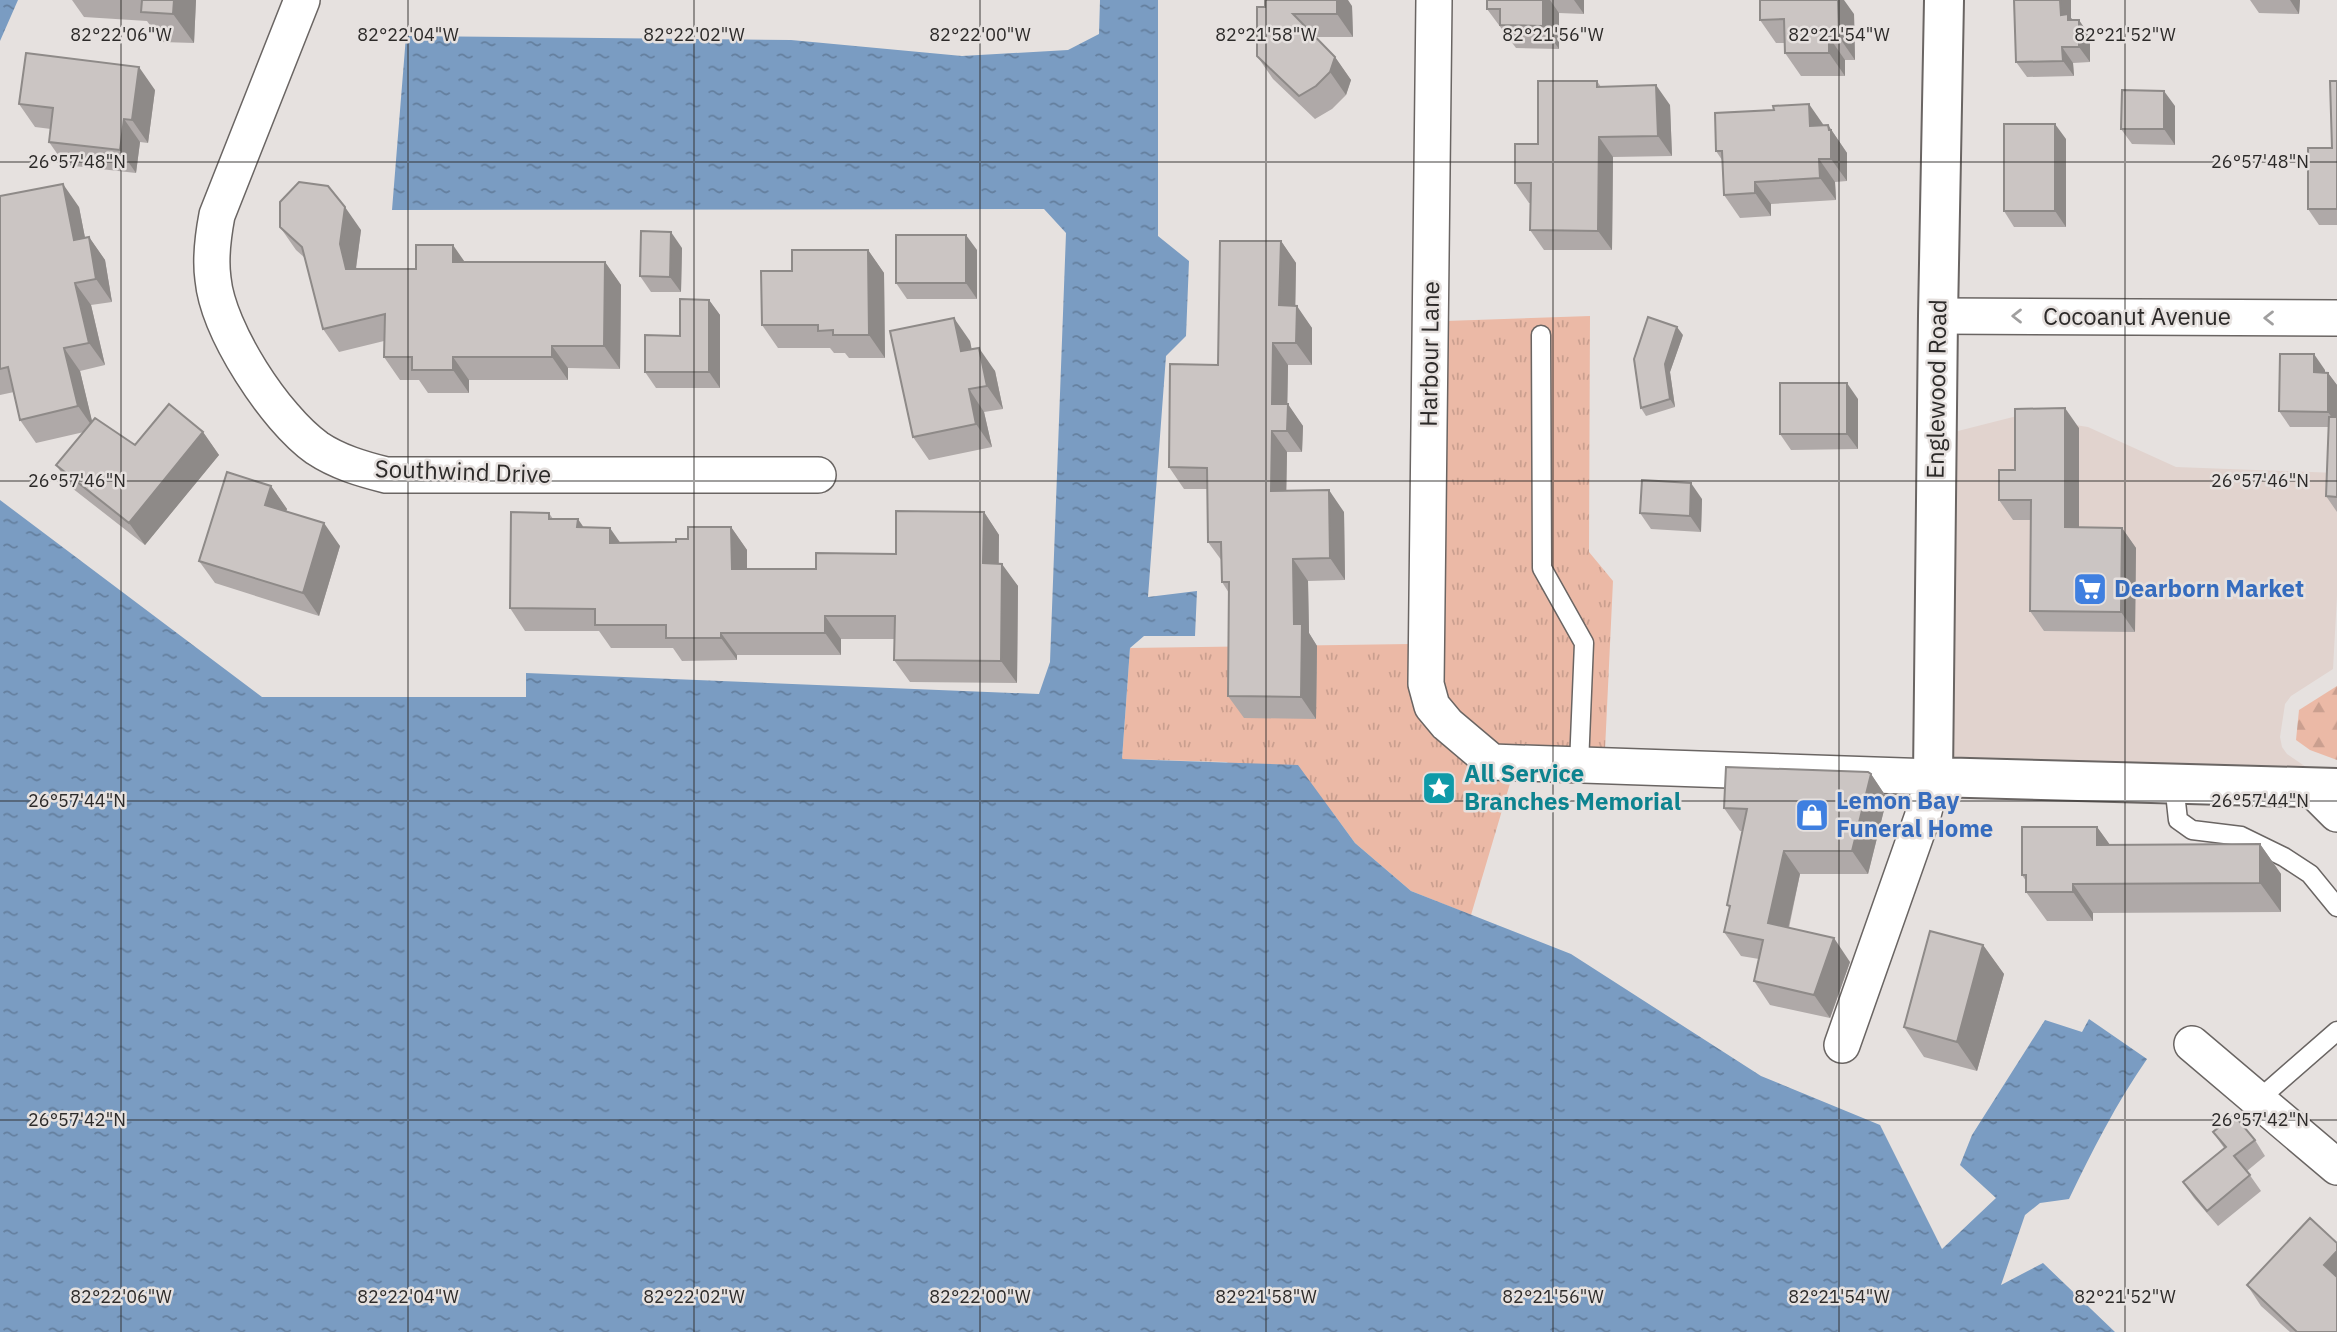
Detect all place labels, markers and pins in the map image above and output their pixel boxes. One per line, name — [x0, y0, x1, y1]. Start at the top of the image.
supermarket icon: Dearborn Market — [2071, 570, 2109, 608]
place label: Dearborn Market — [2114, 572, 2304, 604]
place label: All Service Branches Memorial — [1464, 757, 1681, 817]
place icon: All Service Branches Memorial — [1420, 769, 1458, 807]
place label: Lemon Bay Funeral Home — [1836, 784, 1993, 844]
shop icon: Lemon Bay Funeral Home — [1793, 796, 1831, 834]

